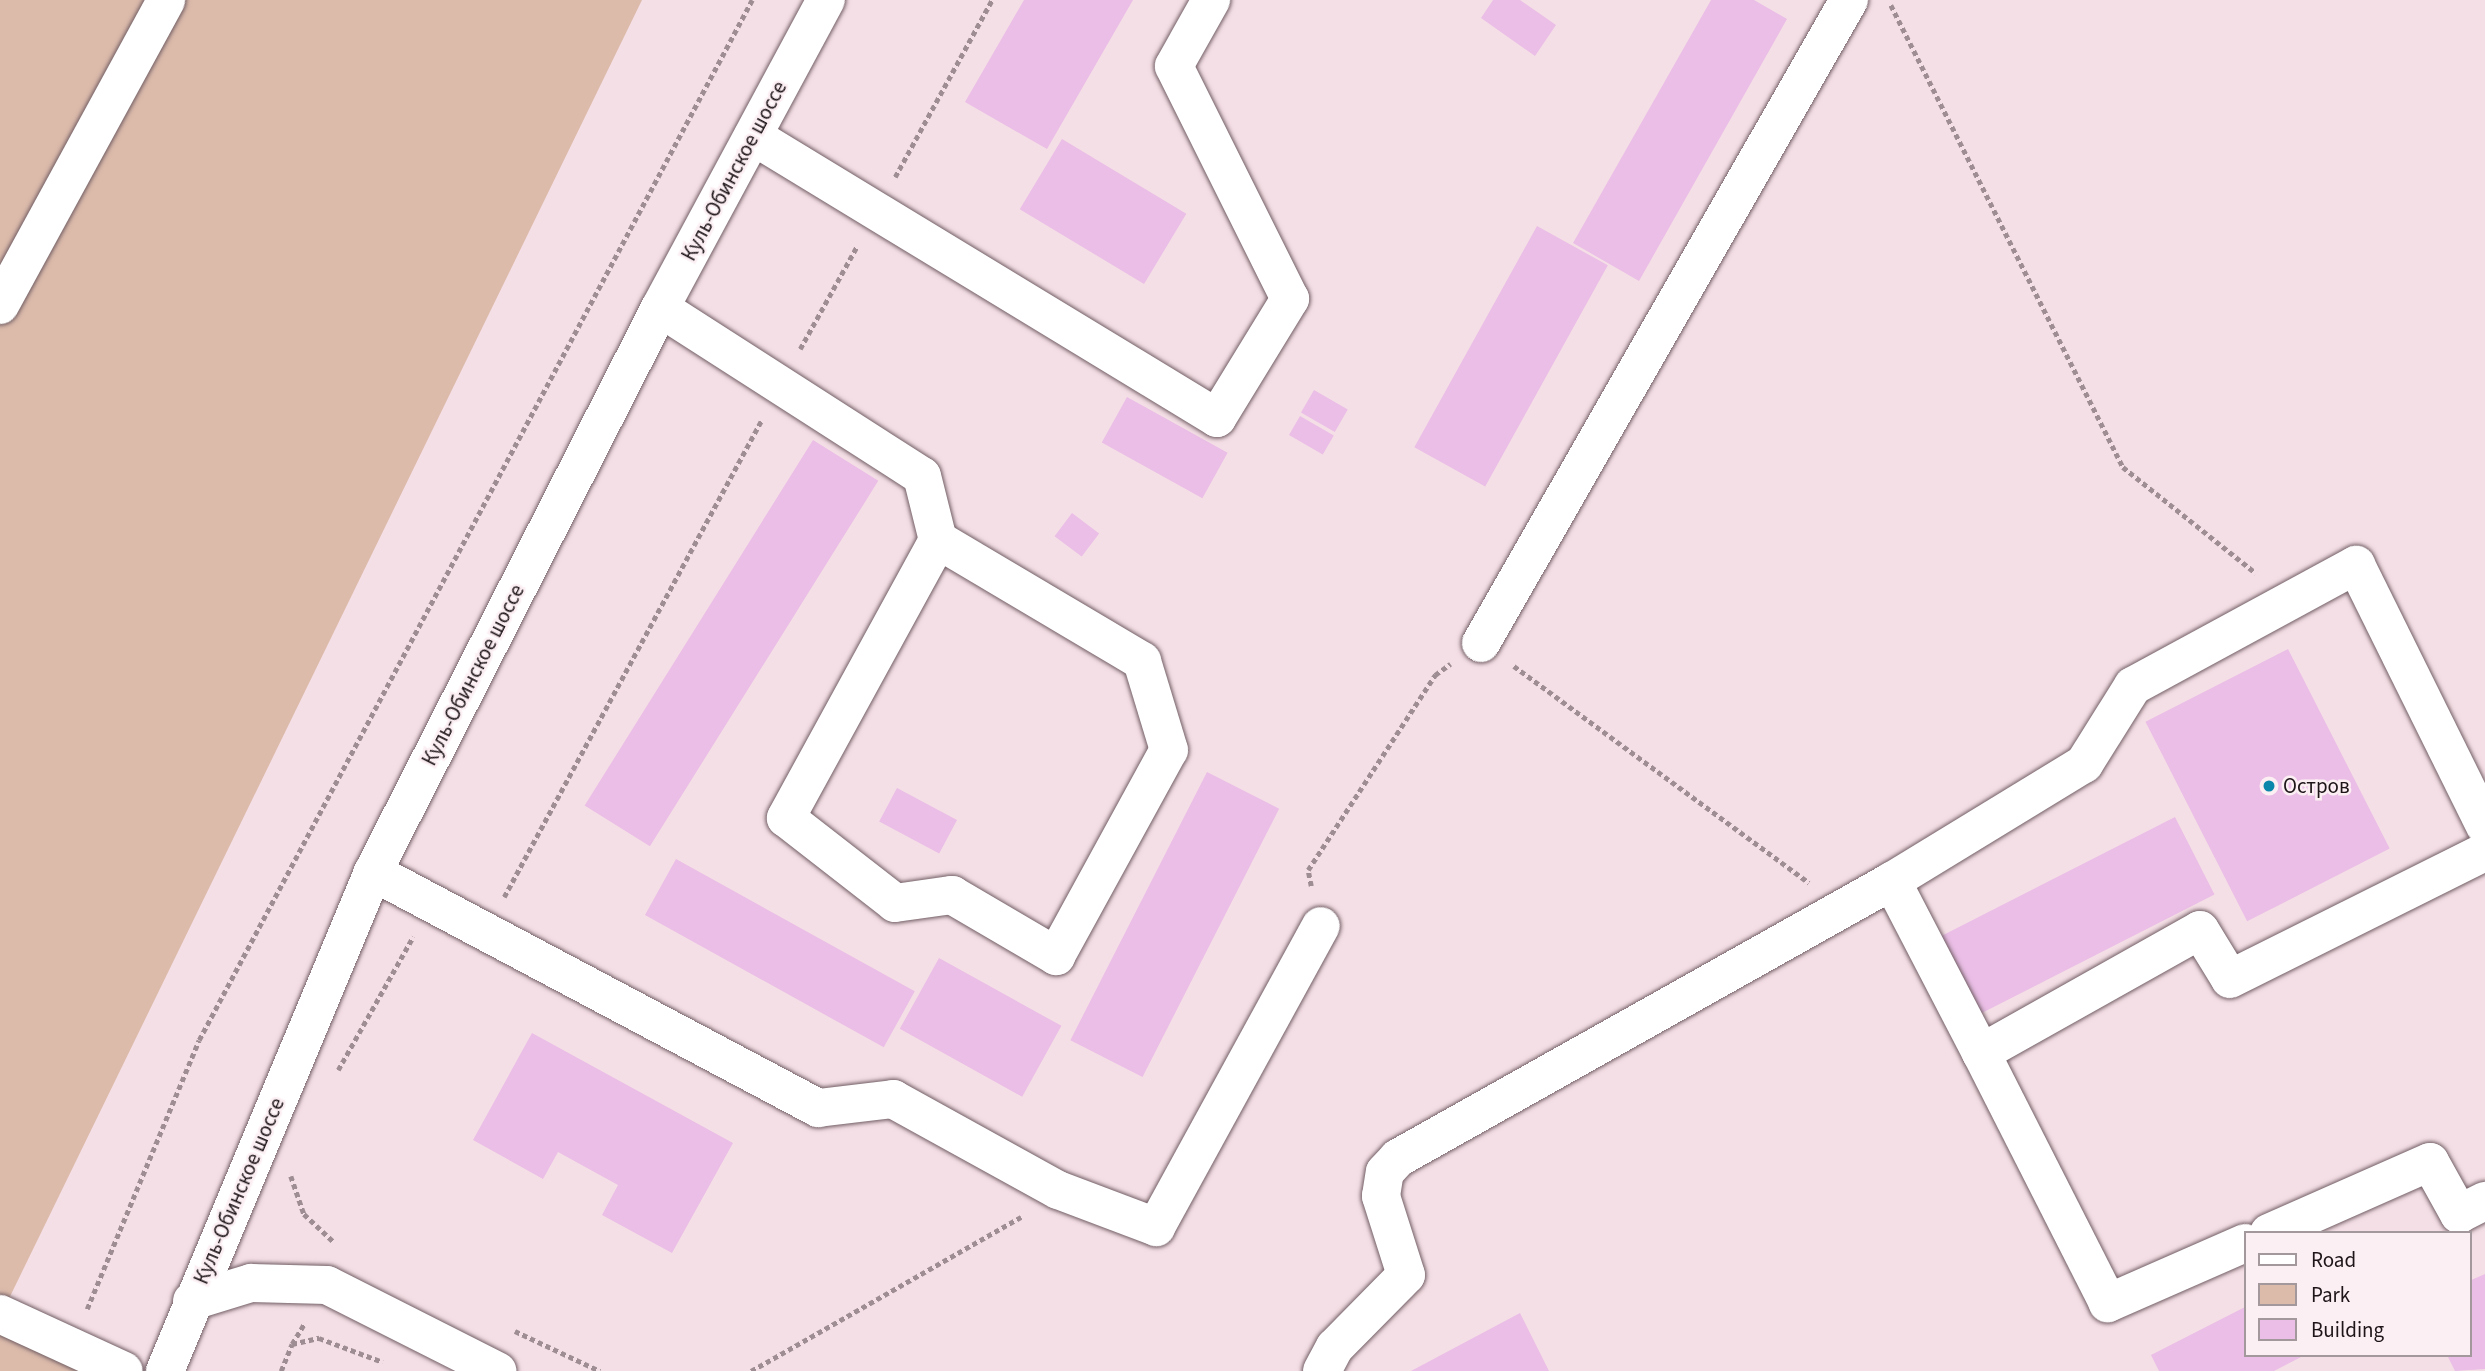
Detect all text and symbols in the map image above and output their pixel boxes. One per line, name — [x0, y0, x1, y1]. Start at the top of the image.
street label: Куль-Обинское шоссе — [676, 77, 792, 265]
street label: Куль-Обинское шоссе — [416, 580, 530, 770]
place label: Остров — [2283, 773, 2350, 799]
marker: Остров — [2261, 778, 2277, 794]
street label: Куль-Обинское шоссе — [188, 1094, 290, 1288]
legend — [2244, 1231, 2471, 1357]
text: Road — [2311, 1245, 2356, 1275]
text: Park — [2311, 1280, 2350, 1310]
text: Building — [2311, 1315, 2384, 1345]

